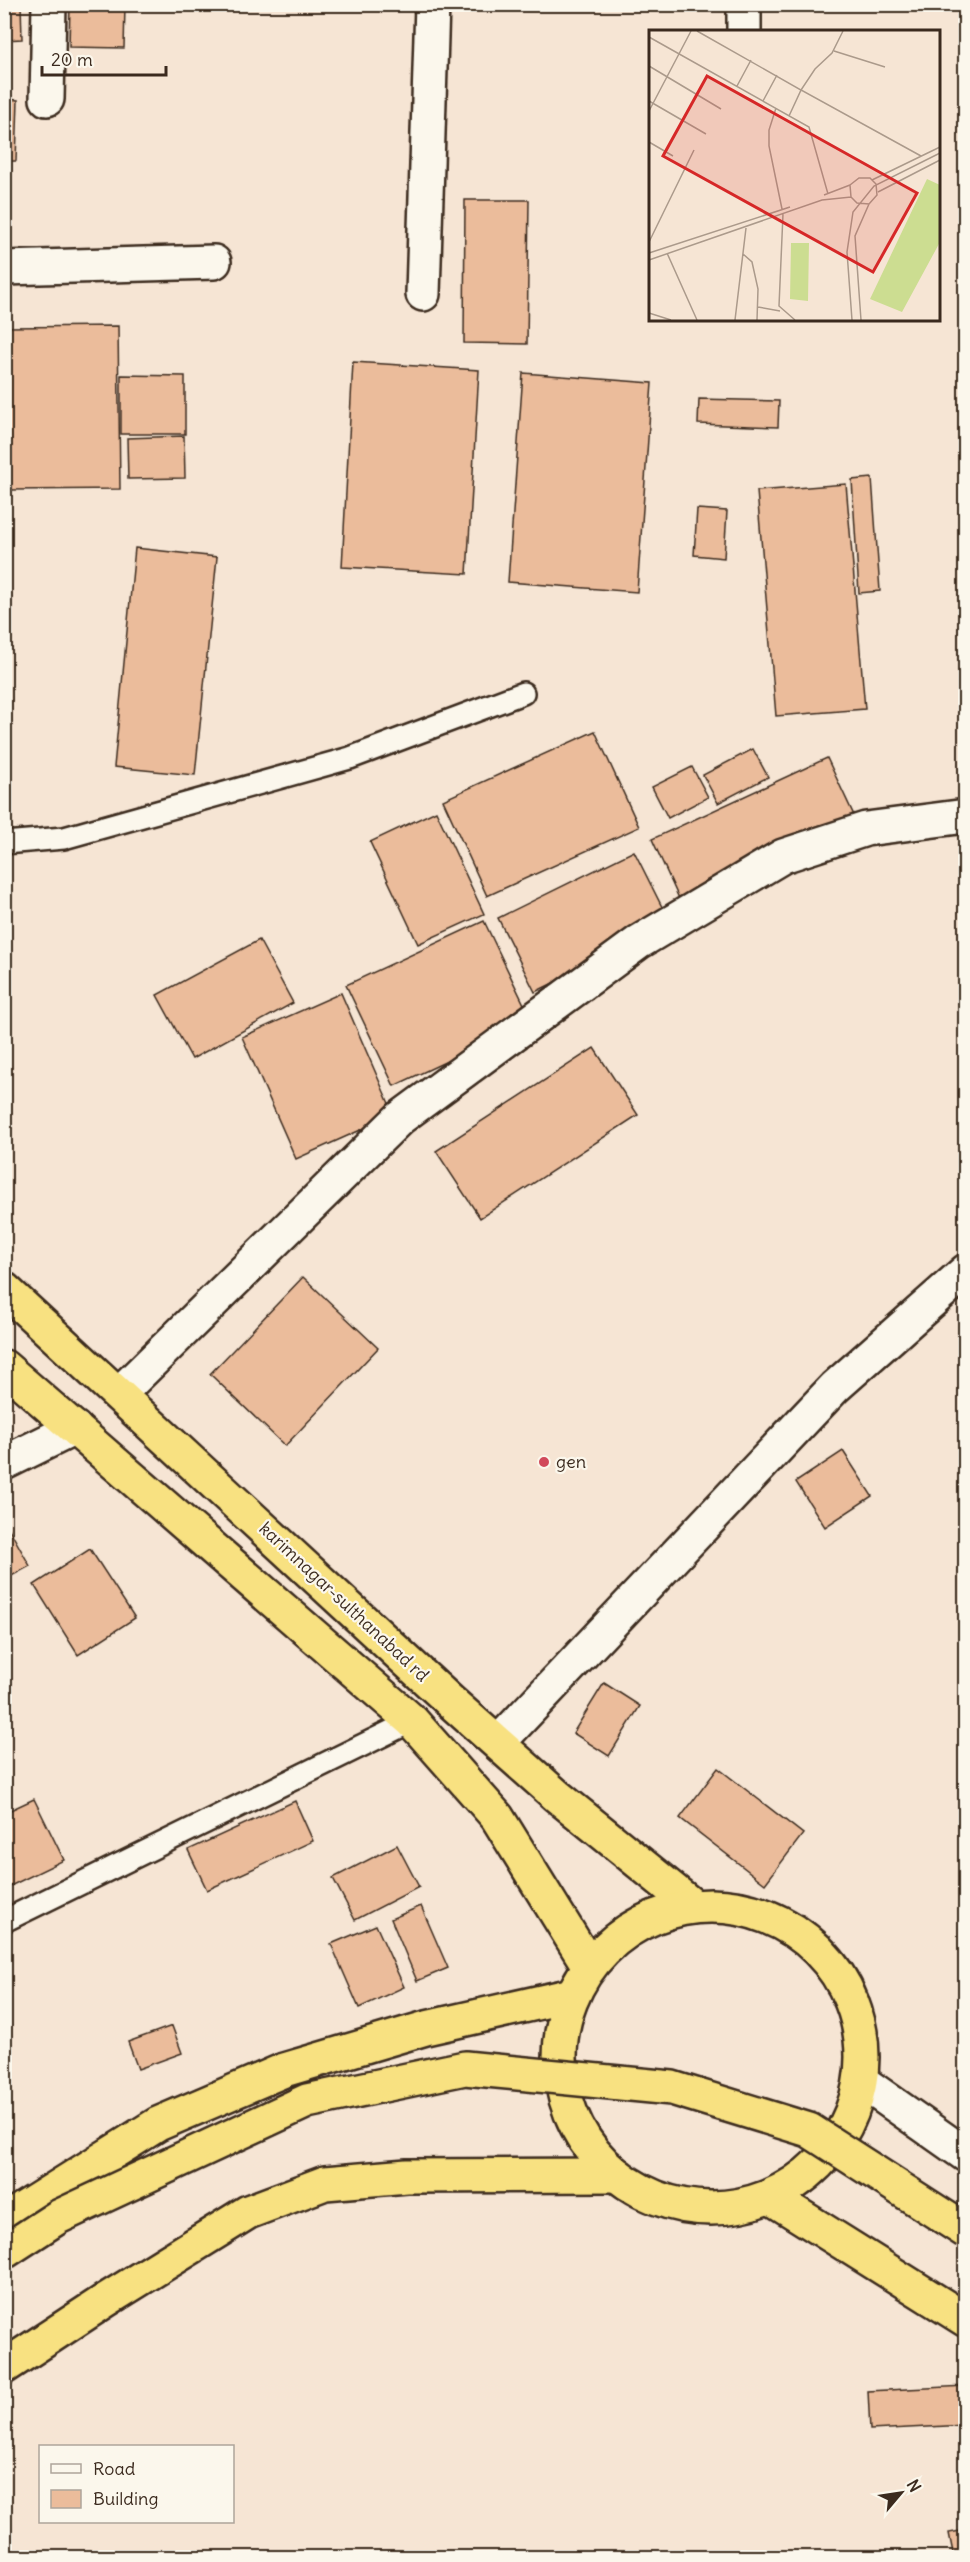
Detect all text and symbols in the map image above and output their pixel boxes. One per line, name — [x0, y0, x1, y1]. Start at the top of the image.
inset map — [649, 30, 940, 321]
scale bar — [42, 39, 166, 77]
text: 20 m — [51, 48, 93, 71]
place label: gen — [556, 1450, 586, 1473]
marker: gen — [537, 1455, 551, 1469]
street label: karimnagar-sulthanabad rd — [255, 1517, 434, 1687]
legend — [39, 2445, 234, 2523]
text: Road — [93, 2457, 136, 2480]
north arrow — [871, 2463, 931, 2523]
text: N — [903, 2476, 926, 2495]
text: Building — [93, 2487, 158, 2510]

